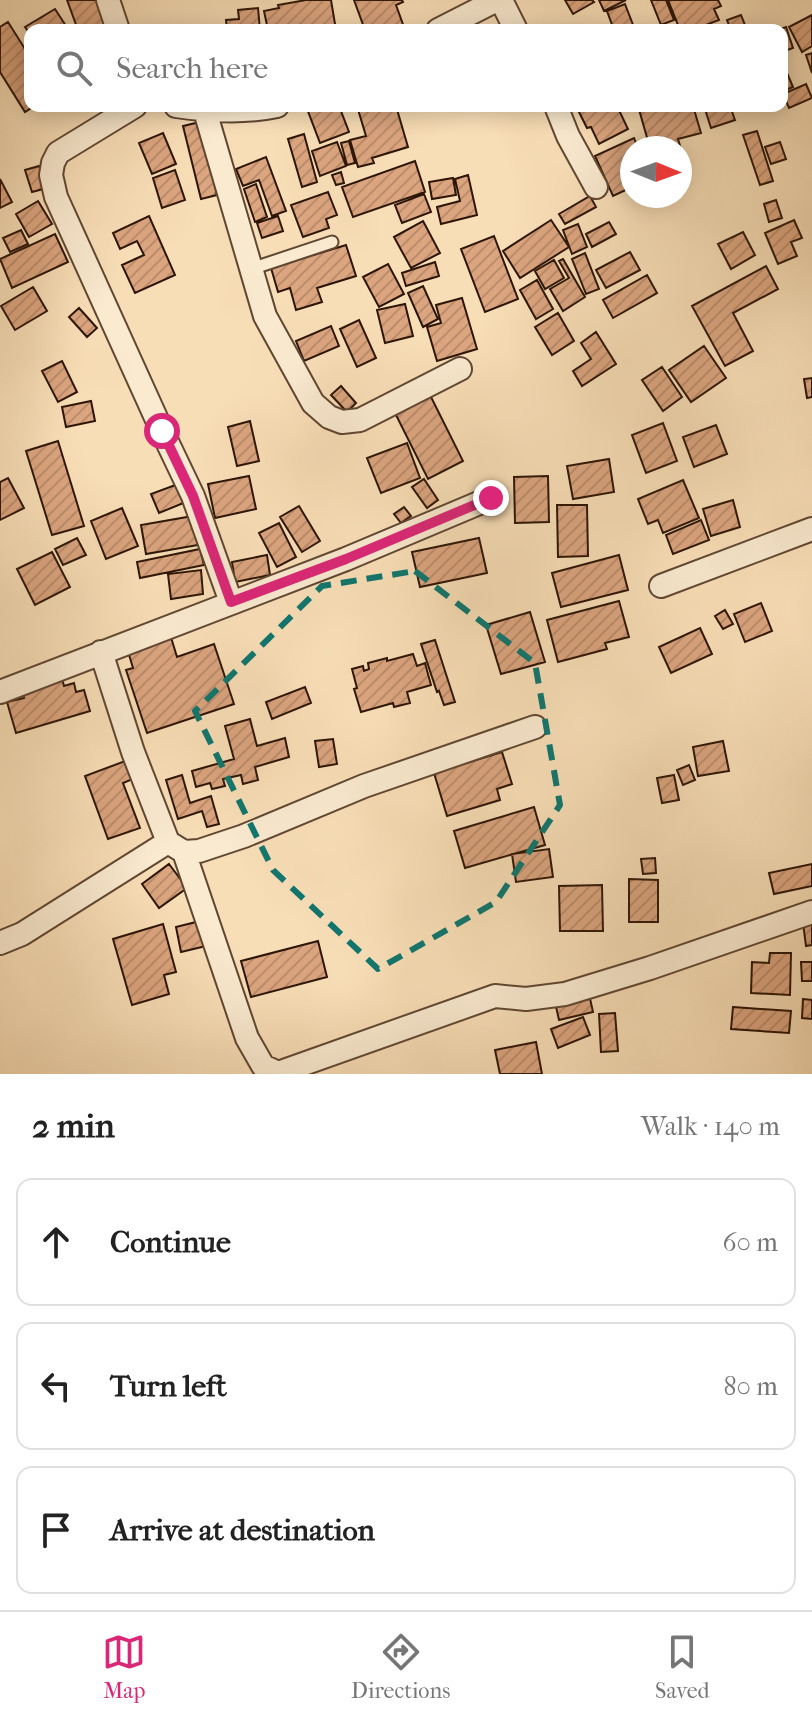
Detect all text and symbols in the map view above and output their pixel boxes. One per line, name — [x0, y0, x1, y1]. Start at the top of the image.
search box — [24, 24, 788, 112]
icon: search — [52, 46, 96, 90]
text: Search here — [116, 51, 268, 86]
north arrow — [620, 136, 692, 208]
route start — [144, 413, 180, 449]
route end — [473, 480, 509, 516]
text: 2 min — [32, 1106, 115, 1146]
text: Walk · 140 m — [641, 1111, 780, 1142]
icon: ahead — [34, 1220, 78, 1264]
text: Continue — [110, 1225, 231, 1260]
text: 60 m — [722, 1227, 778, 1258]
icon: left — [34, 1364, 78, 1408]
text: Turn left — [110, 1369, 227, 1404]
text: 80 m — [723, 1371, 778, 1402]
icon: arrive — [34, 1508, 78, 1552]
text: Arrive at destination — [110, 1513, 375, 1548]
tab: Map — [102, 1630, 146, 1704]
tab: Directions — [351, 1630, 450, 1704]
tab: Saved — [655, 1630, 710, 1704]

